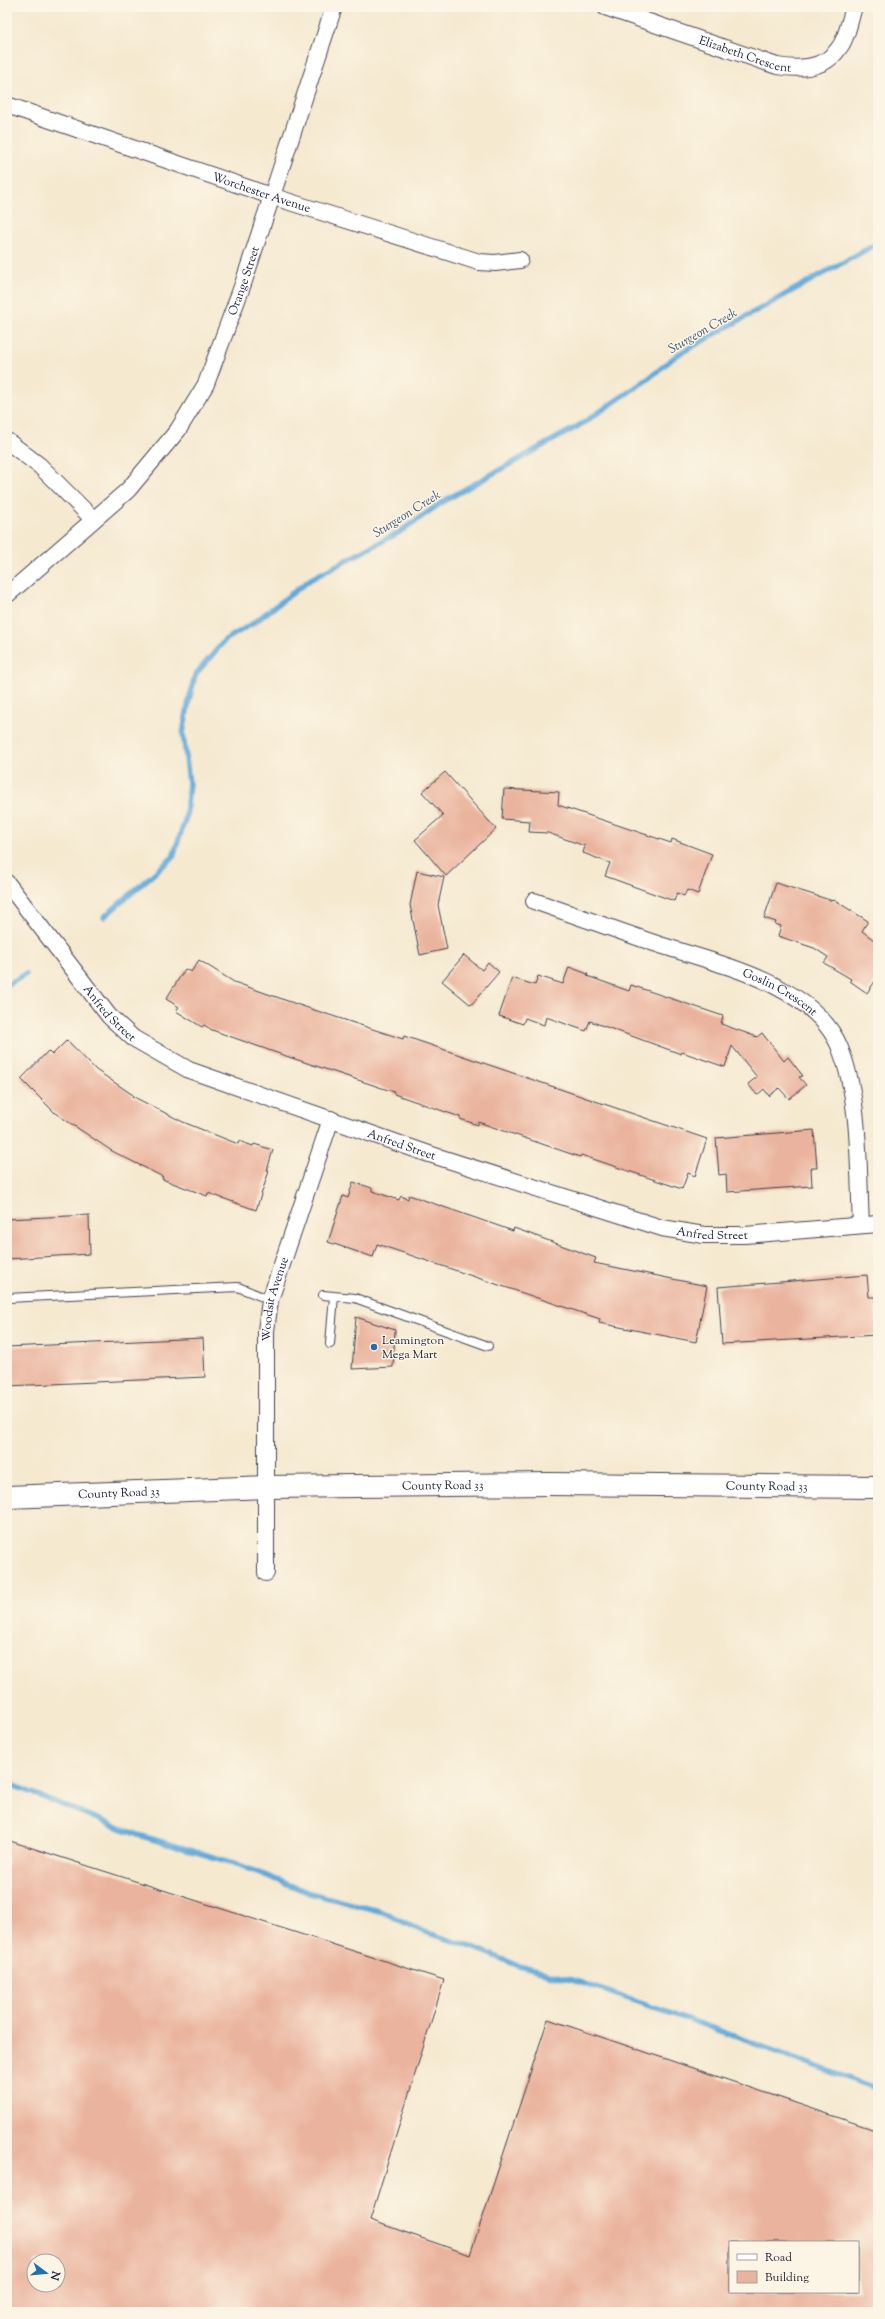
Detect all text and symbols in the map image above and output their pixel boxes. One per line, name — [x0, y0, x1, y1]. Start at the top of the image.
street label: Elizabeth Crescent — [696, 32, 792, 78]
street label: Worchester Avenue — [209, 168, 313, 218]
street label: Orange Street — [224, 244, 265, 318]
water label: Sturgeon Creek — [665, 305, 741, 359]
water label: Sturgeon Creek — [370, 487, 444, 543]
street label: Goslin Crescent — [740, 964, 821, 1021]
street label: Anfred Street — [78, 981, 140, 1046]
street label: Anfred Street — [365, 1125, 438, 1166]
street label: Anfred Street — [675, 1223, 749, 1245]
street label: Woodsit Avenue — [258, 1254, 294, 1341]
place label: Leamington Mega Mart — [382, 1332, 444, 1364]
marker: Leamington Mega Mart — [369, 1342, 379, 1352]
street label: County Road 33 — [402, 1477, 484, 1496]
street label: County Road 33 — [726, 1478, 808, 1496]
street label: County Road 33 — [78, 1483, 160, 1504]
legend — [729, 2241, 859, 2293]
text: Road — [765, 2249, 792, 2267]
north arrow — [26, 2253, 66, 2293]
text: N — [46, 2268, 64, 2282]
text: Building — [765, 2269, 809, 2287]

